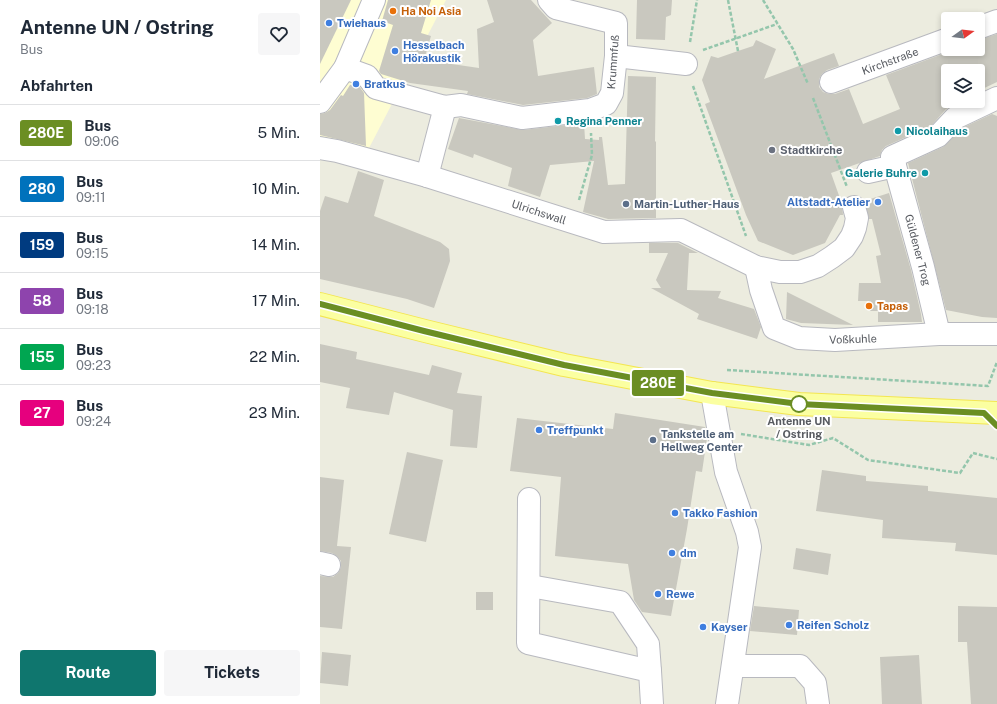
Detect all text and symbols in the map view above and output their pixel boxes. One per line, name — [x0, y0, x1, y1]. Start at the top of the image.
place label: Ha Noi Asia — [401, 5, 461, 17]
marker: Ha Noi Asia — [388, 6, 398, 16]
north arrow — [941, 12, 985, 56]
map controls — [941, 12, 985, 108]
button: heart — [258, 13, 300, 55]
text: Antenne UN / Ostring — [20, 16, 214, 38]
place label: Twiehaus — [337, 17, 386, 29]
marker: Twiehaus — [324, 18, 334, 28]
street label: Krummfuß — [605, 34, 621, 90]
place label: Hesselbach Hörakustik — [403, 39, 465, 64]
text: Bus — [20, 42, 43, 57]
street label: Kirchstraße — [860, 45, 920, 77]
marker: Hesselbach Hörakustik — [390, 46, 400, 56]
button: layers — [941, 64, 985, 108]
text: Abfahrten — [20, 77, 93, 94]
place label: Bratkus — [364, 78, 405, 90]
marker: Bratkus — [351, 79, 361, 89]
place label: Regina Penner — [566, 115, 643, 127]
marker: Regina Penner — [553, 116, 563, 126]
text: Bus — [84, 117, 111, 134]
text: 5 Min. — [258, 124, 300, 141]
text: 280E — [28, 125, 64, 141]
place label: Nicolaihaus — [906, 125, 968, 137]
marker: Nicolaihaus — [893, 126, 903, 136]
text: 09:06 — [84, 134, 119, 149]
place label: Stadtkirche — [780, 144, 842, 156]
marker: Stadtkirche — [767, 145, 777, 155]
place label: Galerie Buhre — [845, 167, 917, 179]
marker: Galerie Buhre — [920, 168, 930, 178]
text: Bus — [76, 173, 103, 190]
text: 10 Min. — [252, 180, 300, 197]
text: 280 — [28, 181, 56, 197]
text: 09:11 — [76, 190, 106, 205]
place label: Altstadt-Atelier — [787, 196, 870, 208]
marker: Altstadt-Atelier — [873, 197, 883, 207]
street label: Ulrichswall — [510, 198, 568, 226]
place label: Martin-Luther-Haus — [634, 198, 739, 210]
marker: Martin-Luther-Haus — [621, 199, 631, 209]
street label: Güldener Trog — [903, 213, 933, 287]
text: Bus — [76, 229, 103, 246]
text: 14 Min. — [252, 236, 300, 253]
text: 159 — [30, 237, 54, 253]
text: 09:15 — [76, 246, 109, 261]
text: Bus — [76, 285, 103, 302]
text: 17 Min. — [252, 292, 300, 309]
text: 58 — [33, 293, 51, 309]
place label: Tapas — [877, 300, 908, 312]
marker: Tapas — [864, 301, 874, 311]
text: 09:18 — [76, 302, 109, 317]
street label: Voßkuhle — [829, 332, 877, 346]
text: Bus — [76, 341, 103, 358]
text: 22 Min. — [249, 348, 300, 365]
text: 155 — [30, 349, 54, 365]
text: 09:23 — [76, 358, 111, 373]
line badge: 280E — [630, 370, 686, 396]
text: 280E — [640, 375, 676, 391]
marker: Antenne UN / Ostring — [790, 395, 808, 413]
text: Bus — [76, 397, 103, 414]
text: 23 Min. — [249, 404, 300, 421]
text: 27 — [33, 405, 51, 421]
text: 09:24 — [76, 414, 111, 429]
place label: Antenne UN / Ostring — [767, 415, 831, 440]
place label: Treffpunkt — [547, 424, 604, 436]
marker: Treffpunkt — [534, 425, 544, 435]
place label: Tankstelle am Hellweg Center — [661, 428, 743, 453]
marker: Tankstelle am Hellweg Center — [648, 435, 658, 445]
place label: Takko Fashion — [683, 507, 758, 519]
marker: Takko Fashion — [670, 508, 680, 518]
place label: dm — [680, 547, 697, 559]
marker: dm — [667, 548, 677, 558]
place label: Rewe — [666, 588, 695, 600]
marker: Rewe — [653, 589, 663, 599]
place label: Reifen Scholz — [797, 619, 870, 631]
marker: Reifen Scholz — [784, 620, 794, 630]
place label: Kayser — [711, 621, 748, 633]
marker: Kayser — [698, 622, 708, 632]
button: Route — [20, 650, 156, 696]
button: Tickets — [164, 650, 300, 696]

